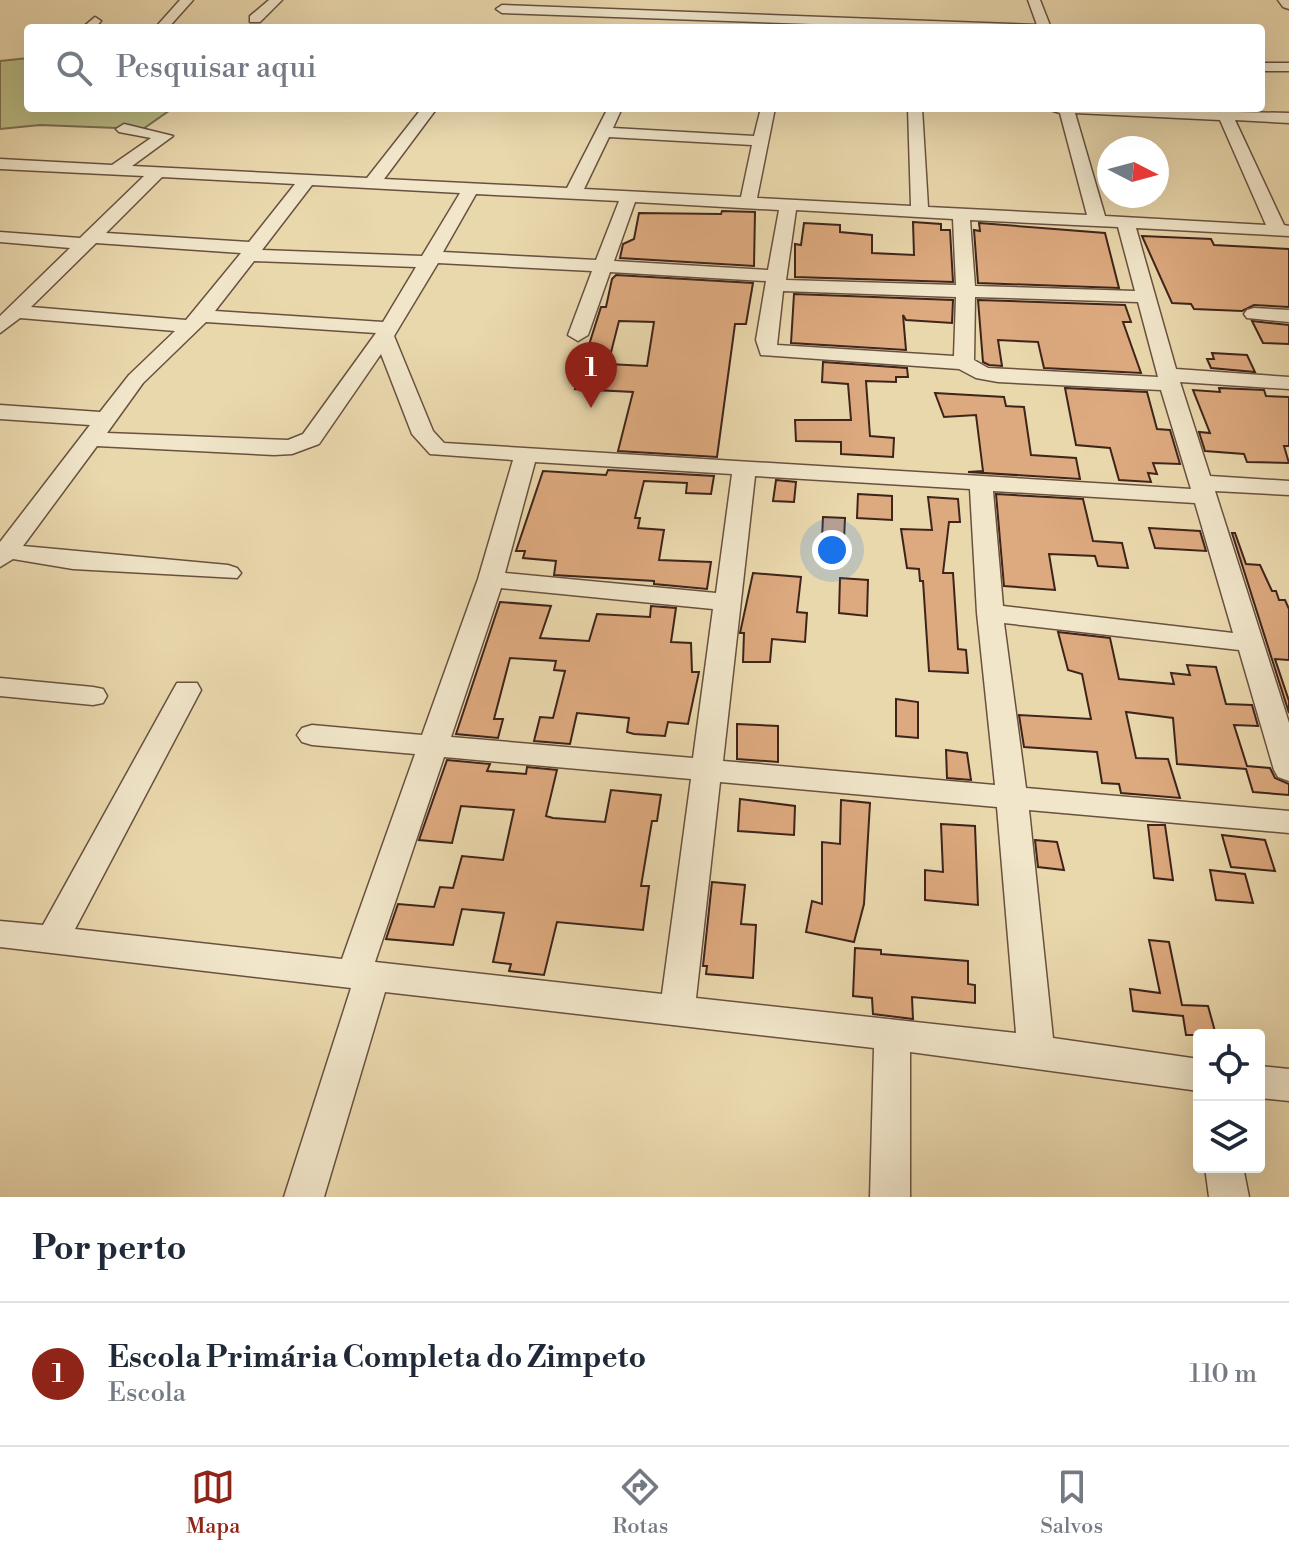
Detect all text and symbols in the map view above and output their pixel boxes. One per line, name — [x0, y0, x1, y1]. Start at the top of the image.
search box — [24, 24, 1265, 112]
icon: search — [52, 46, 96, 90]
text: Pesquisar aqui — [116, 49, 317, 87]
north arrow — [1097, 136, 1169, 208]
pin: 1 — [565, 342, 617, 408]
your location — [812, 530, 852, 570]
map controls — [1193, 1029, 1265, 1173]
button: locate — [1193, 1029, 1265, 1101]
button: layers — [1193, 1101, 1265, 1173]
text: Por perto — [32, 1228, 187, 1270]
text: Escola Primária Completa do Zimpeto — [108, 1339, 646, 1377]
text: 1 — [52, 1358, 64, 1390]
text: 110 m — [1189, 1358, 1257, 1390]
text: Escola — [108, 1377, 186, 1409]
tab: Mapa — [186, 1465, 240, 1540]
tab: Rotas — [612, 1465, 668, 1540]
tab: Salvos — [1040, 1465, 1103, 1540]

